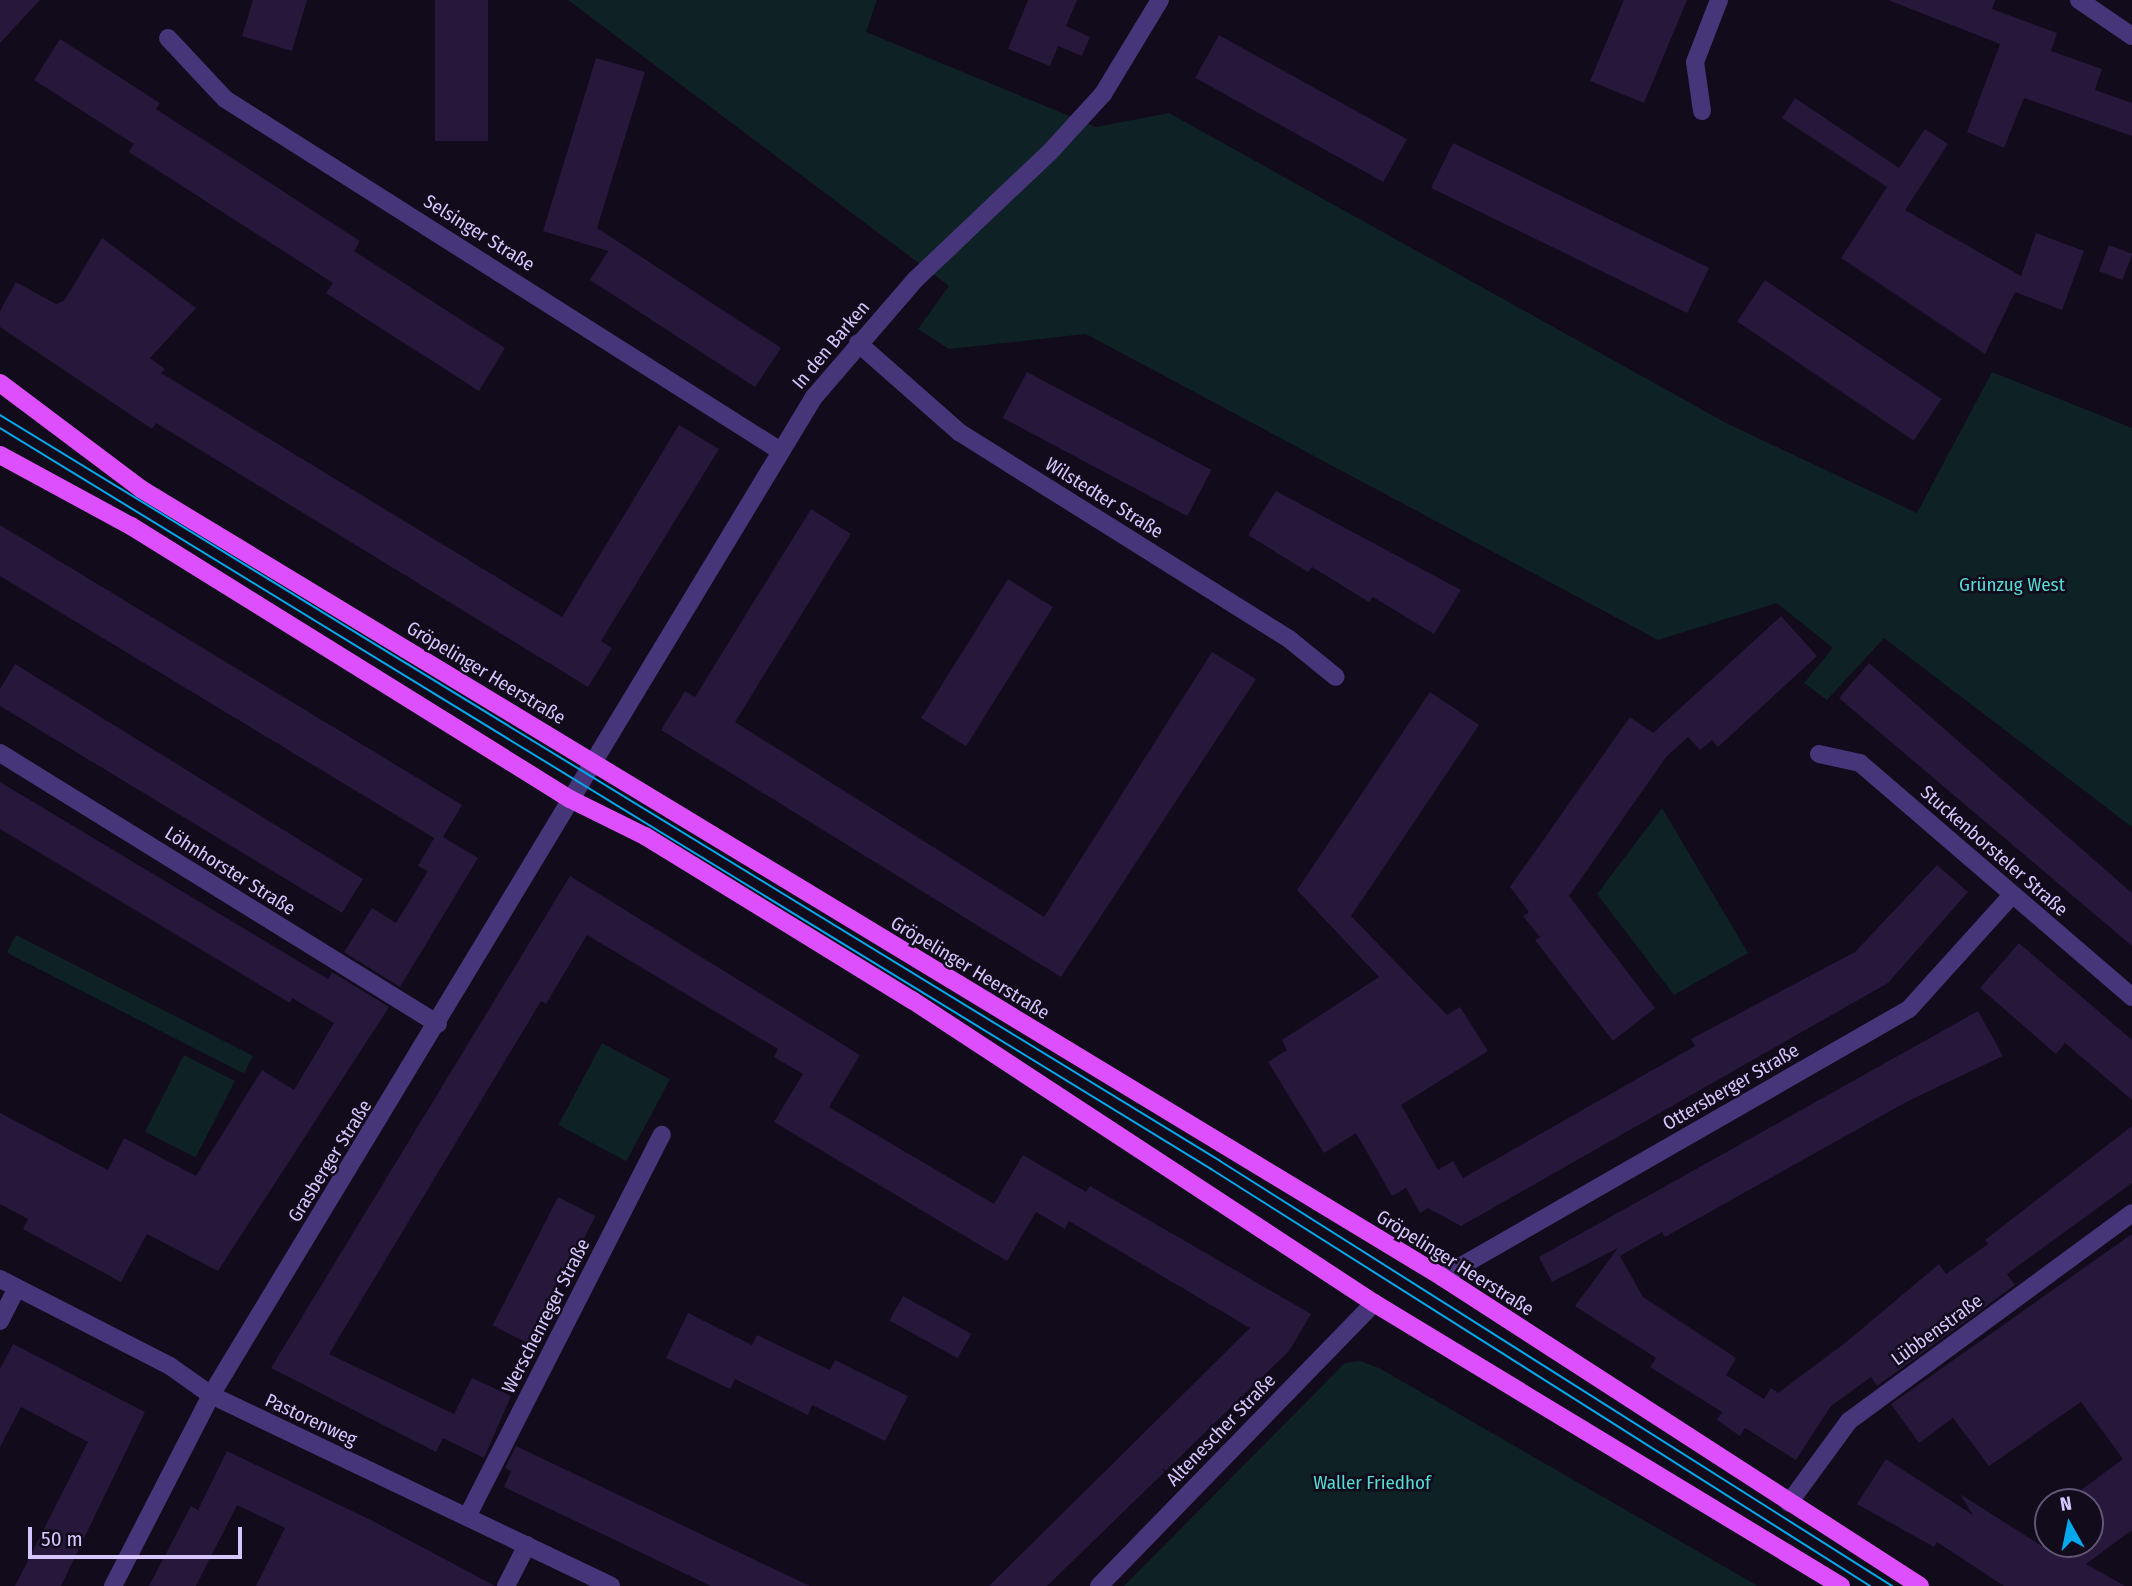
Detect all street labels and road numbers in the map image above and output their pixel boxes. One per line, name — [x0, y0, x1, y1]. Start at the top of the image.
street label: Selsinger Straße — [419, 190, 539, 276]
street label: In den Barken — [788, 296, 874, 394]
street label: Wilstedter Straße — [1041, 453, 1167, 543]
street label: Gröpelinger Heerstraße — [402, 617, 570, 729]
street label: Stuckenborsteler Straße — [1916, 781, 2072, 921]
street label: Löhnhorster Straße — [161, 822, 299, 920]
street label: Gröpelinger Heerstraße — [886, 912, 1054, 1024]
street label: Ottersberger Straße — [1659, 1039, 1803, 1135]
street label: Grasberger Straße — [283, 1096, 377, 1226]
street label: Gröpelinger Heerstraße — [1372, 1205, 1538, 1321]
street label: Werschenreger Straße — [497, 1235, 595, 1397]
street label: Lübbenstraße — [1887, 1289, 1987, 1371]
street label: Altenescher Straße — [1162, 1369, 1280, 1491]
street label: Pastorenweg — [262, 1389, 360, 1451]

